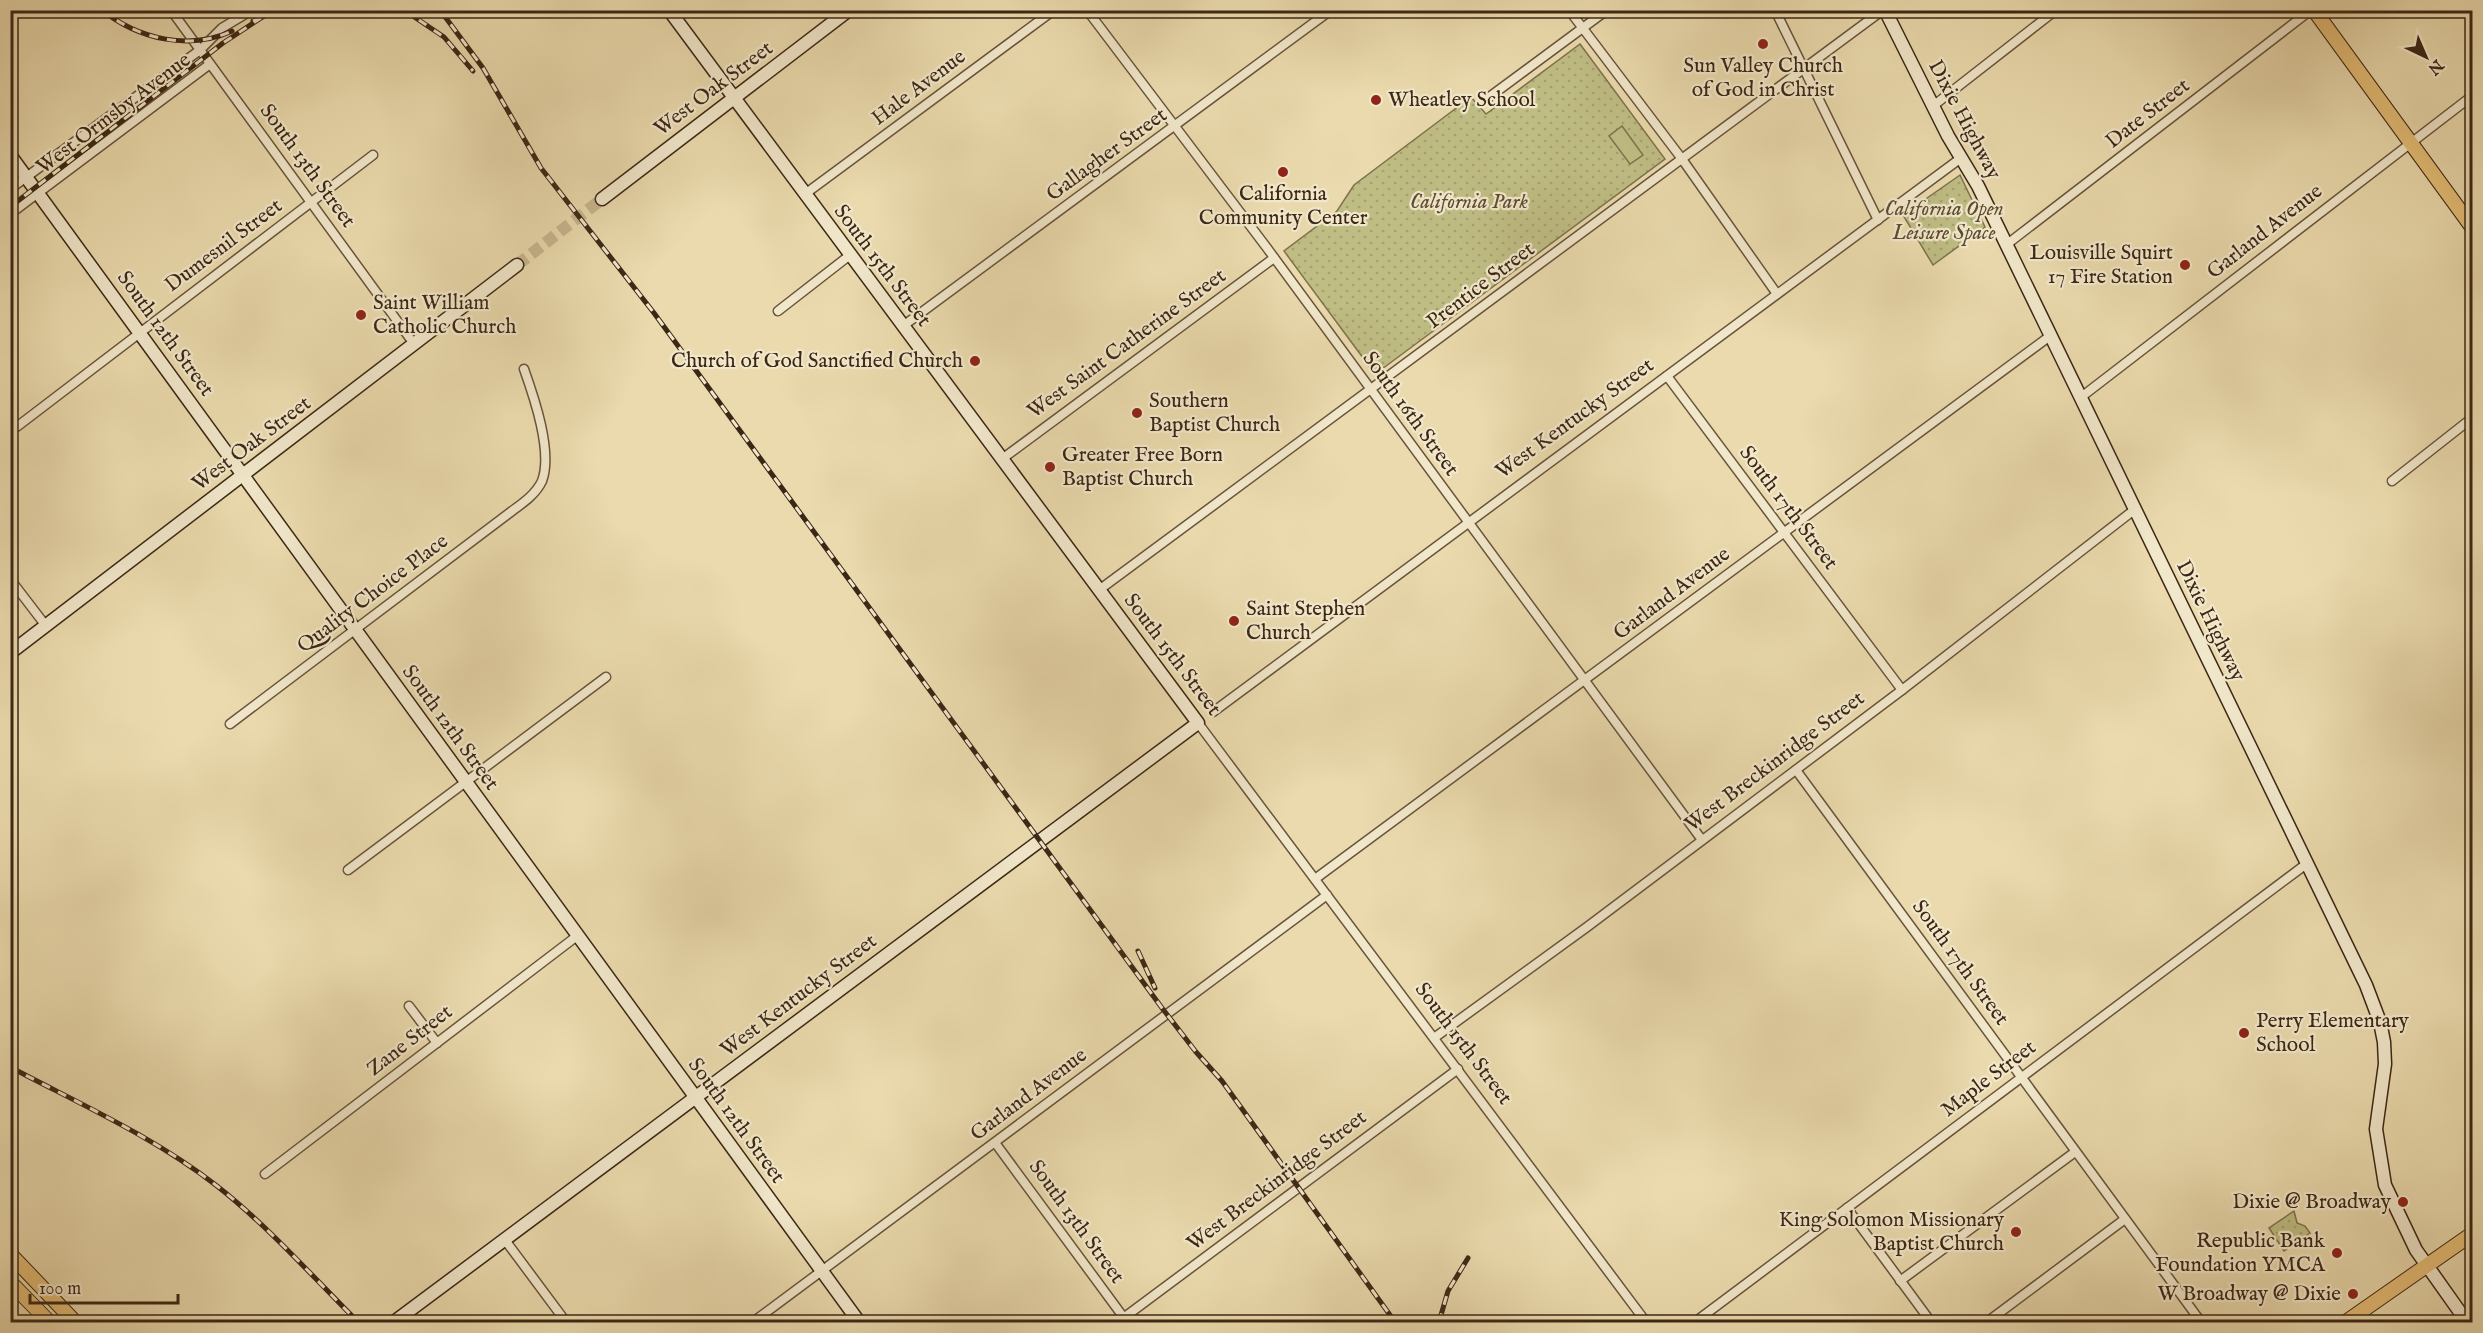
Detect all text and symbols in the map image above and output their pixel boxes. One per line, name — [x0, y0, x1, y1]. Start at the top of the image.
north arrow — [2396, 27, 2456, 87]
street label: West Oak Street — [649, 35, 779, 143]
marker: Sun Valley Church of God in Christ — [1756, 37, 1770, 51]
street label: Hale Avenue — [866, 44, 972, 132]
street label: West Ormsby Avenue — [31, 47, 197, 181]
place label: Sun Valley Church of God in Christ — [1683, 53, 1843, 104]
text: N — [2423, 54, 2448, 78]
street label: Dixie Highway — [1921, 56, 2007, 185]
street label: Date Street — [2100, 73, 2196, 155]
place label: Wheatley School — [1388, 87, 1536, 114]
marker: Wheatley School — [1369, 93, 1383, 107]
street label: South 13th Street — [253, 99, 361, 233]
street label: Gallagher Street — [1041, 102, 1173, 208]
marker: California Community Center — [1276, 165, 1290, 179]
street label: Garland Avenue — [2202, 178, 2329, 286]
place label: California Community Center — [1199, 181, 1368, 232]
park label: California Park — [1410, 189, 1528, 216]
street label: Dumesnil Street — [160, 193, 288, 299]
park label: California Open Leisure Space — [1884, 196, 2004, 247]
street label: South 15th Street — [827, 199, 937, 333]
street label: Prentice Street — [1421, 236, 1541, 336]
place label: Louisville Squirt 17 Fire Station — [2030, 240, 2173, 291]
marker: Louisville Squirt 17 Fire Station — [2178, 258, 2192, 272]
street label: West Saint Catherine Street — [1022, 263, 1232, 425]
street label: South 12th Street — [110, 266, 220, 402]
place label: Saint William Catholic Church — [373, 290, 516, 341]
marker: Saint William Catholic Church — [354, 308, 368, 322]
street label: South 16th Street — [1356, 346, 1464, 482]
place label: Church of God Sanctified Church — [671, 348, 963, 375]
street label: West Kentucky Street — [1491, 352, 1659, 486]
marker: Church of God Sanctified Church — [968, 354, 982, 368]
place label: Southern Baptist Church — [1149, 388, 1280, 439]
street label: West Oak Street — [187, 390, 317, 498]
marker: Southern Baptist Church — [1130, 406, 1144, 420]
street label: South 17th Street — [1732, 441, 1844, 575]
place label: Greater Free Born Baptist Church — [1062, 442, 1223, 493]
marker: Greater Free Born Baptist Church — [1043, 460, 1057, 474]
street label: Quality Choice Place — [292, 528, 454, 660]
street label: Garland Avenue — [1608, 541, 1736, 647]
street label: Dixie Highway — [2169, 556, 2251, 687]
street label: South 15th Street — [1117, 588, 1227, 722]
place label: Saint Stephen Church — [1246, 596, 1365, 647]
marker: Saint Stephen Church — [1227, 614, 1241, 628]
street label: South 12th Street — [395, 660, 505, 796]
street label: West Breckinridge Street — [1680, 686, 1870, 838]
street label: South 17th Street — [1905, 895, 2015, 1031]
street label: West Kentucky Street — [715, 928, 883, 1064]
street label: South 15th Street — [1408, 977, 1518, 1111]
street label: Zane Street — [362, 999, 458, 1083]
place label: Perry Elementary School — [2256, 1008, 2410, 1059]
marker: Perry Elementary School — [2237, 1026, 2251, 1040]
street label: Maple Street — [1936, 1034, 2042, 1124]
street label: Garland Avenue — [965, 1042, 1093, 1148]
street label: South 12th Street — [681, 1053, 791, 1189]
street label: West Breckinridge Street — [1182, 1105, 1372, 1257]
street label: South 13th Street — [1022, 1155, 1130, 1289]
place label: Dixie @ Broadway — [2232, 1189, 2392, 1216]
marker: Dixie @ Broadway — [2396, 1195, 2410, 1209]
place label: King Solomon Missionary Baptist Church — [1779, 1207, 2005, 1258]
marker: King Solomon Missionary Baptist Church — [2009, 1225, 2023, 1239]
place label: Republic Bank Foundation YMCA — [2155, 1228, 2326, 1279]
marker: Republic Bank Foundation YMCA — [2330, 1246, 2344, 1260]
scale bar — [30, 1267, 178, 1305]
text: 100 m — [39, 1278, 81, 1301]
place label: W Broadway @ Dixie — [2158, 1281, 2341, 1308]
marker: W Broadway @ Dixie — [2346, 1287, 2360, 1301]

